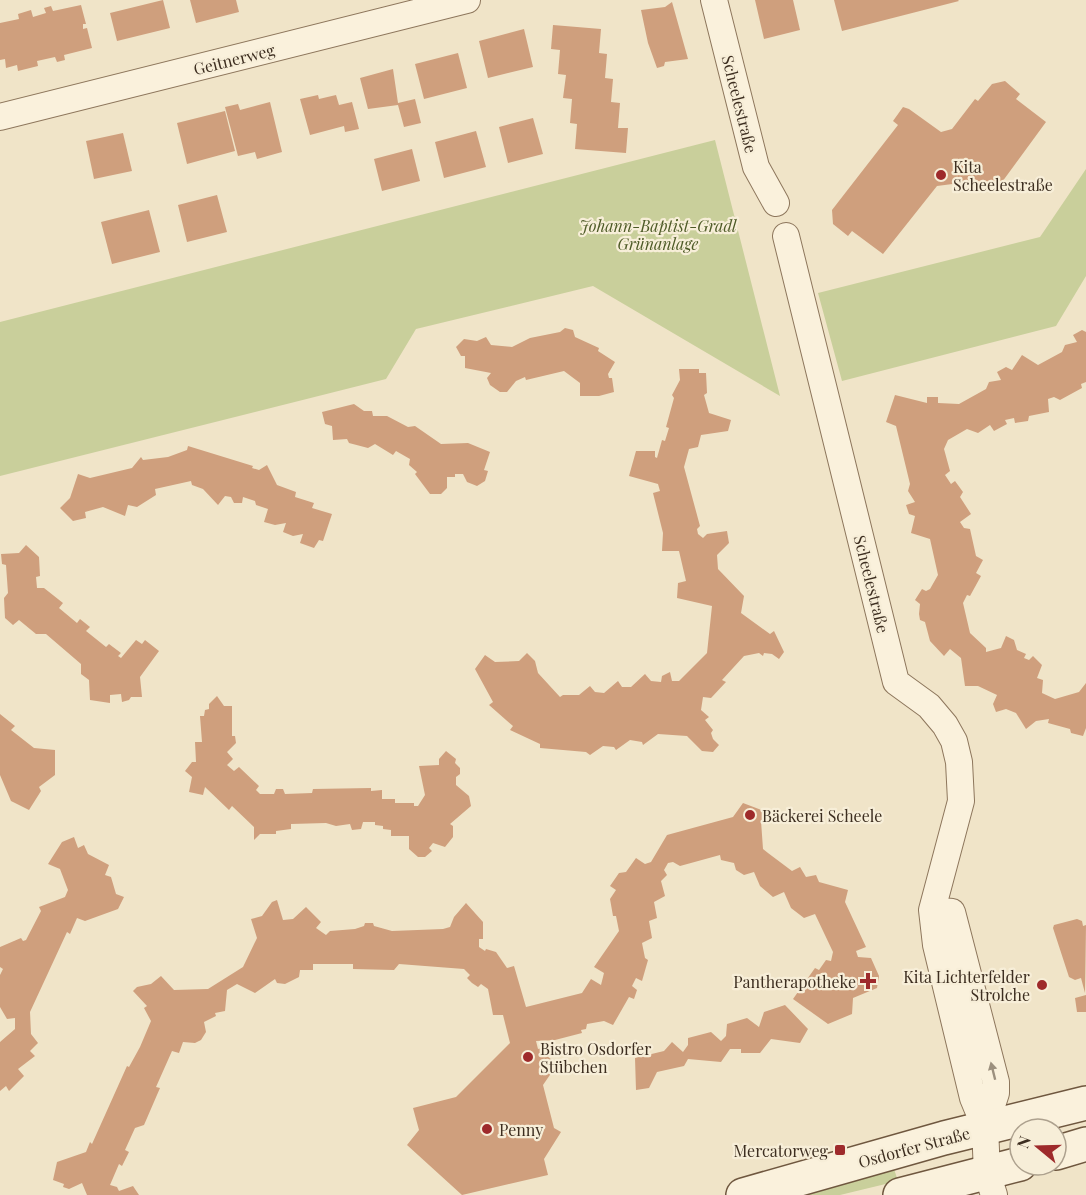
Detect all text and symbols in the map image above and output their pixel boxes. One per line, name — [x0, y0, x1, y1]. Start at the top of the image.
street label: Geitnerweg — [191, 39, 277, 79]
street label: Scheelestraße — [718, 53, 762, 155]
place label: Kita Scheelestraße — [953, 156, 1053, 195]
marker: Kita Scheelestraße — [934, 168, 948, 182]
park label: Johann-Baptist-Gradl Grünanlage — [579, 215, 737, 254]
street label: Scheelestraße — [850, 533, 894, 635]
place label: Bäckerei Scheele — [762, 805, 882, 826]
marker: Bäckerei Scheele — [743, 808, 757, 822]
place label: Kita Lichterfelder Strolche — [903, 966, 1030, 1005]
place label: Pantherapotheke — [733, 971, 856, 992]
marker: Pantherapotheke — [861, 974, 875, 988]
marker: Kita Lichterfelder Strolche — [1035, 978, 1049, 992]
place label: Bistro Osdorfer Stübchen — [540, 1038, 651, 1077]
marker: Bistro Osdorfer Stübchen — [521, 1050, 535, 1064]
one-way arrow — [988, 1061, 998, 1080]
north arrow — [1008, 1117, 1068, 1177]
place label: Penny — [499, 1119, 543, 1140]
marker: Penny — [480, 1122, 494, 1136]
street label: Osdorfer Straße — [856, 1122, 972, 1172]
text: N — [1012, 1133, 1035, 1151]
place label: Mercatorweg — [733, 1140, 829, 1161]
marker: Mercatorweg — [833, 1143, 847, 1157]

